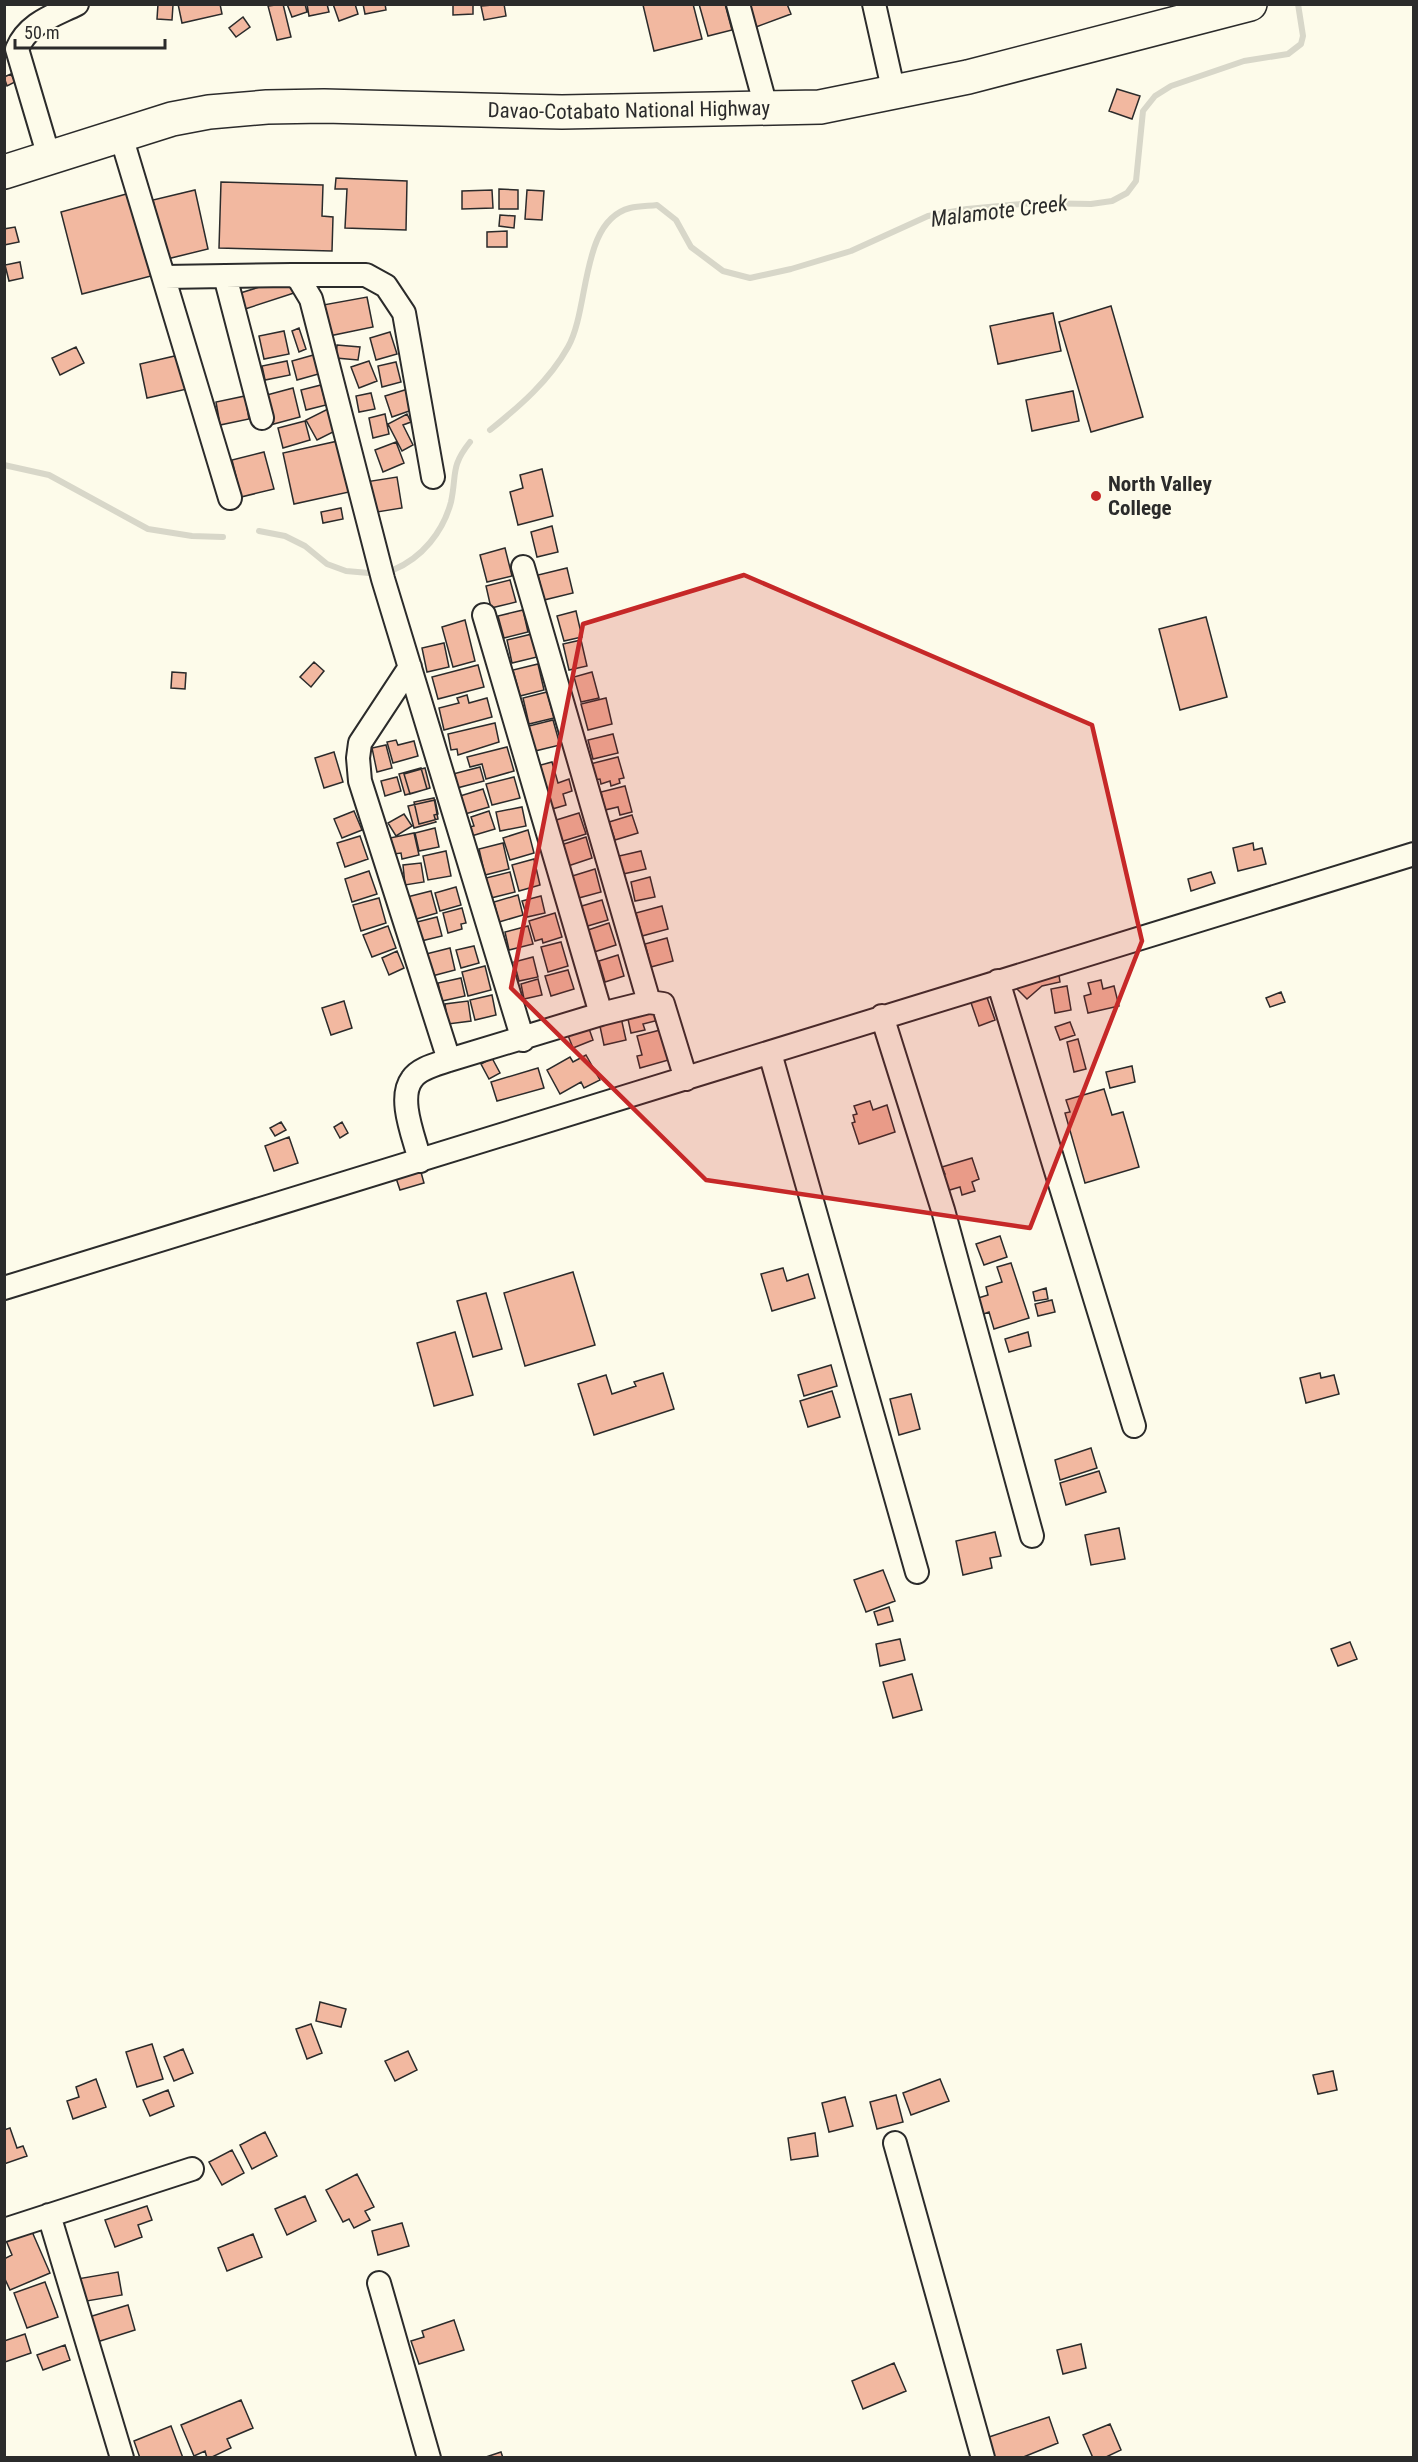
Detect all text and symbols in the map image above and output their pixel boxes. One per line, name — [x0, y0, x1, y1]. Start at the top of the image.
scale bar — [15, 12, 165, 50]
text: 50 m — [24, 22, 59, 43]
street label: Davao-Cotabato National Highway — [487, 96, 771, 124]
water label: Malamote Creek — [929, 190, 1069, 232]
place label: North Valley College — [1108, 472, 1212, 520]
marker: North Valley College — [1089, 489, 1103, 503]

